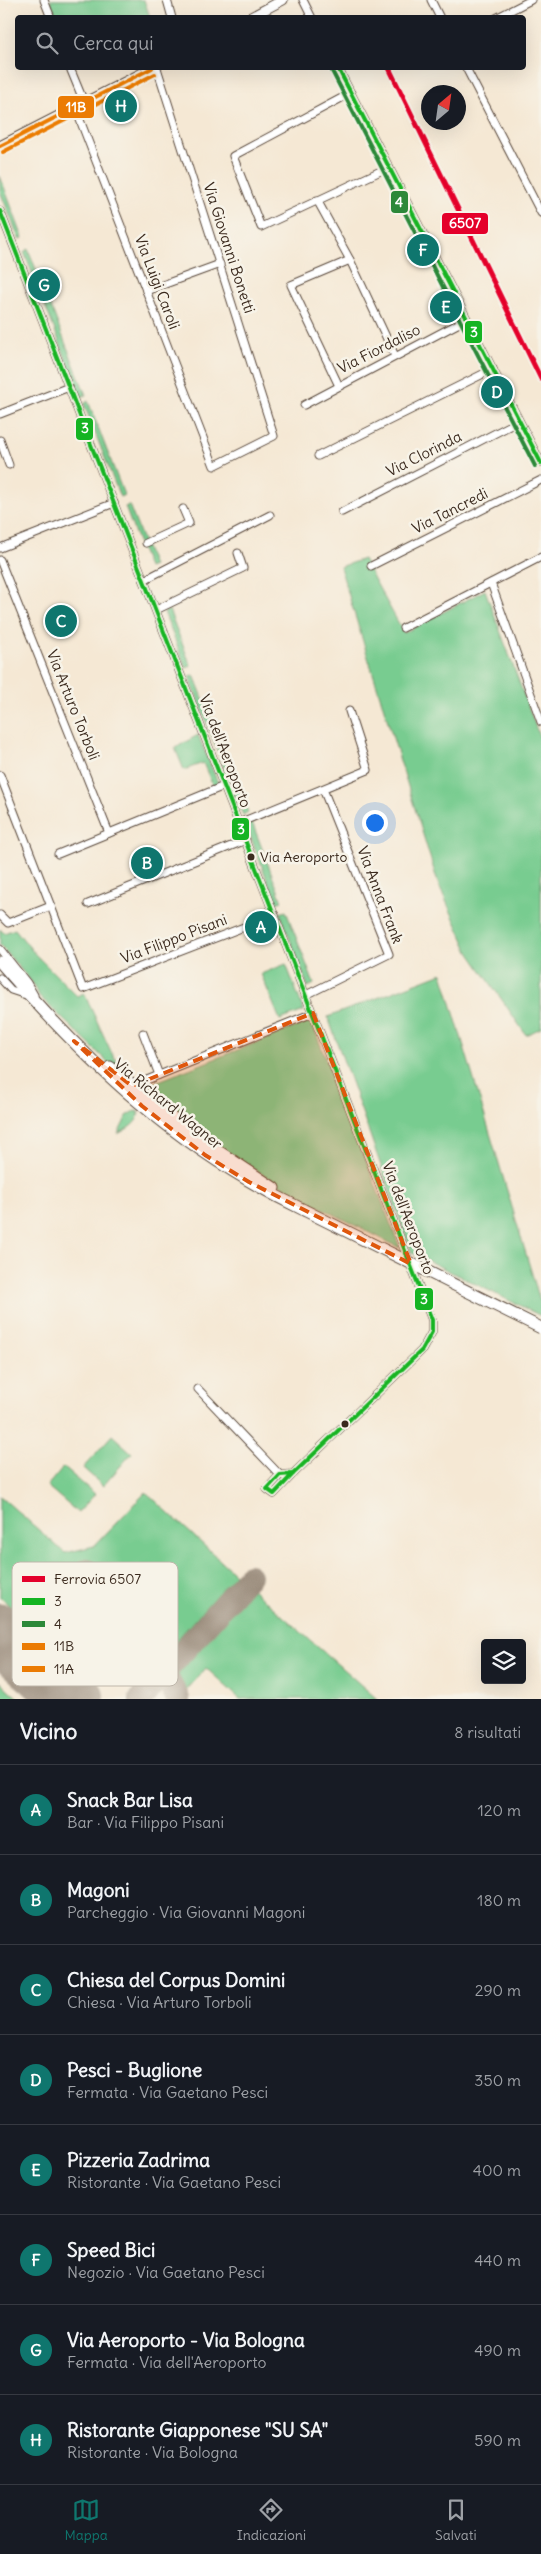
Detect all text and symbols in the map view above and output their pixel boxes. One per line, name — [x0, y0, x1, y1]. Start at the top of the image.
search box — [15, 15, 526, 70]
icon: search — [33, 29, 61, 57]
text: Cerca qui — [73, 31, 154, 55]
north arrow — [421, 85, 466, 130]
pin: H — [105, 87, 137, 125]
line badge: 11B — [57, 95, 95, 119]
text: 11B — [66, 98, 86, 116]
street label: Via Giovanni Bonetti — [199, 180, 260, 315]
line badge: 4 — [390, 190, 409, 214]
text: 4 — [395, 193, 403, 211]
line badge: 6507 — [441, 212, 489, 235]
text: 6507 — [449, 214, 481, 232]
pin: F — [407, 231, 439, 269]
street label: Via Luigi Caroli — [131, 232, 184, 332]
pin: G — [28, 266, 60, 304]
pin: E — [430, 288, 462, 326]
street label: Via Fiordaliso — [334, 320, 423, 378]
line badge: 3 — [464, 320, 483, 344]
text: 3 — [470, 323, 478, 341]
pin: D — [481, 373, 513, 411]
line badge: 3 — [75, 417, 94, 441]
text: 3 — [81, 419, 89, 437]
street label: Via Clorinda — [383, 426, 465, 481]
street label: Via Tancredi — [409, 483, 491, 538]
pin: C — [45, 602, 77, 640]
street label: Via Arturo Torboli — [43, 647, 104, 763]
street label: Via dell'Aeroporto — [195, 692, 256, 810]
your location — [362, 810, 388, 836]
line badge: 3 — [231, 817, 250, 841]
text: 3 — [237, 820, 245, 838]
street label: Via Anna Frank — [353, 843, 408, 946]
pin: B — [131, 844, 163, 882]
place label: Via Aeroporto — [260, 848, 347, 866]
marker: Via Aeroporto — [246, 852, 256, 862]
pin: A — [245, 908, 277, 946]
street label: Via Filippo Pisani — [118, 910, 230, 968]
street label: Via Richard Wagner — [110, 1054, 226, 1153]
street label: Via dell'Aeroporto — [378, 1159, 439, 1277]
line badge: 3 — [414, 1287, 434, 1311]
text: 3 — [420, 1290, 428, 1308]
unlabelled marker — [340, 1419, 350, 1429]
legend — [12, 1562, 178, 1686]
text: Ferrovia 6507 — [54, 1570, 141, 1588]
text: 3 — [54, 1592, 62, 1610]
text: 4 — [54, 1615, 62, 1633]
text: 11B — [54, 1637, 74, 1655]
map controls — [481, 1639, 526, 1684]
button: layers — [481, 1639, 526, 1684]
text: 11A — [54, 1660, 74, 1678]
text: Vicino — [20, 1718, 77, 1745]
text: 8 risultati — [454, 1722, 521, 1742]
text: Snack Bar Lisa — [67, 1788, 193, 1812]
text: A — [31, 1800, 41, 1820]
text: 120 m — [478, 1800, 521, 1820]
text: Bar · Via Filippo Pisani — [67, 1812, 224, 1832]
text: Magoni — [67, 1878, 130, 1902]
text: B — [31, 1890, 41, 1910]
text: 180 m — [477, 1890, 521, 1910]
text: Parcheggio · Via Giovanni Magoni — [67, 1902, 305, 1922]
text: Chiesa del Corpus Domini — [67, 1968, 285, 1992]
text: C — [31, 1980, 41, 2000]
text: 290 m — [475, 1980, 521, 2000]
text: Chiesa · Via Arturo Torboli — [67, 1992, 252, 2012]
text: Pesci - Buglione — [67, 2058, 202, 2082]
text: D — [30, 2070, 42, 2090]
text: 350 m — [474, 2070, 521, 2090]
text: Fermata · Via Gaetano Pesci — [67, 2082, 268, 2102]
text: Pizzeria Zadrima — [67, 2148, 210, 2172]
text: E — [31, 2160, 41, 2180]
text: 400 m — [473, 2160, 521, 2180]
text: Ristorante · Via Gaetano Pesci — [67, 2172, 281, 2192]
text: Speed Bici — [67, 2238, 155, 2262]
text: F — [31, 2250, 41, 2270]
text: 440 m — [474, 2250, 521, 2270]
text: Negozio · Via Gaetano Pesci — [67, 2262, 265, 2282]
text: Via Aeroporto - Via Bologna — [67, 2328, 305, 2352]
text: G — [30, 2340, 42, 2360]
text: 490 m — [474, 2340, 521, 2360]
text: Fermata · Via dell'Aeroporto — [67, 2352, 267, 2372]
text: Ristorante Giapponese "SU SA" — [67, 2418, 328, 2442]
text: H — [30, 2430, 42, 2450]
text: 590 m — [474, 2430, 521, 2450]
text: Ristorante · Via Bologna — [67, 2442, 238, 2462]
tab: Mappa — [64, 2496, 108, 2544]
tab: Indicazioni — [237, 2496, 306, 2544]
tab: Salvati — [435, 2496, 477, 2544]

